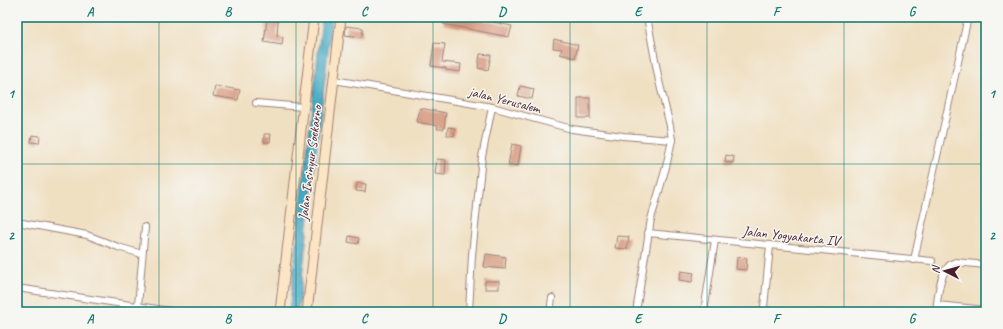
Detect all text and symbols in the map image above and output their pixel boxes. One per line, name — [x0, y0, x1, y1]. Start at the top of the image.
text: A — [87, 4, 95, 20]
text: B — [225, 4, 233, 20]
text: C — [361, 4, 369, 20]
text: D — [498, 4, 507, 20]
text: E — [635, 4, 644, 20]
text: F — [773, 4, 782, 20]
text: G — [909, 4, 917, 20]
street label: jalan Yerusalem — [466, 82, 543, 117]
text: 1 — [8, 86, 16, 102]
text: 1 — [989, 86, 997, 102]
street label: Jalan Insinyur Soekarno — [294, 103, 326, 222]
street label: Jalan Yogyakarta IV — [741, 222, 843, 250]
text: 2 — [8, 228, 15, 244]
text: 2 — [989, 228, 996, 244]
north arrow — [925, 251, 965, 291]
text: N — [928, 264, 943, 274]
text: A — [87, 311, 95, 327]
text: B — [225, 311, 233, 327]
text: C — [361, 311, 369, 327]
text: D — [498, 311, 507, 327]
text: E — [635, 311, 644, 327]
text: F — [773, 311, 782, 327]
text: G — [909, 311, 917, 327]

